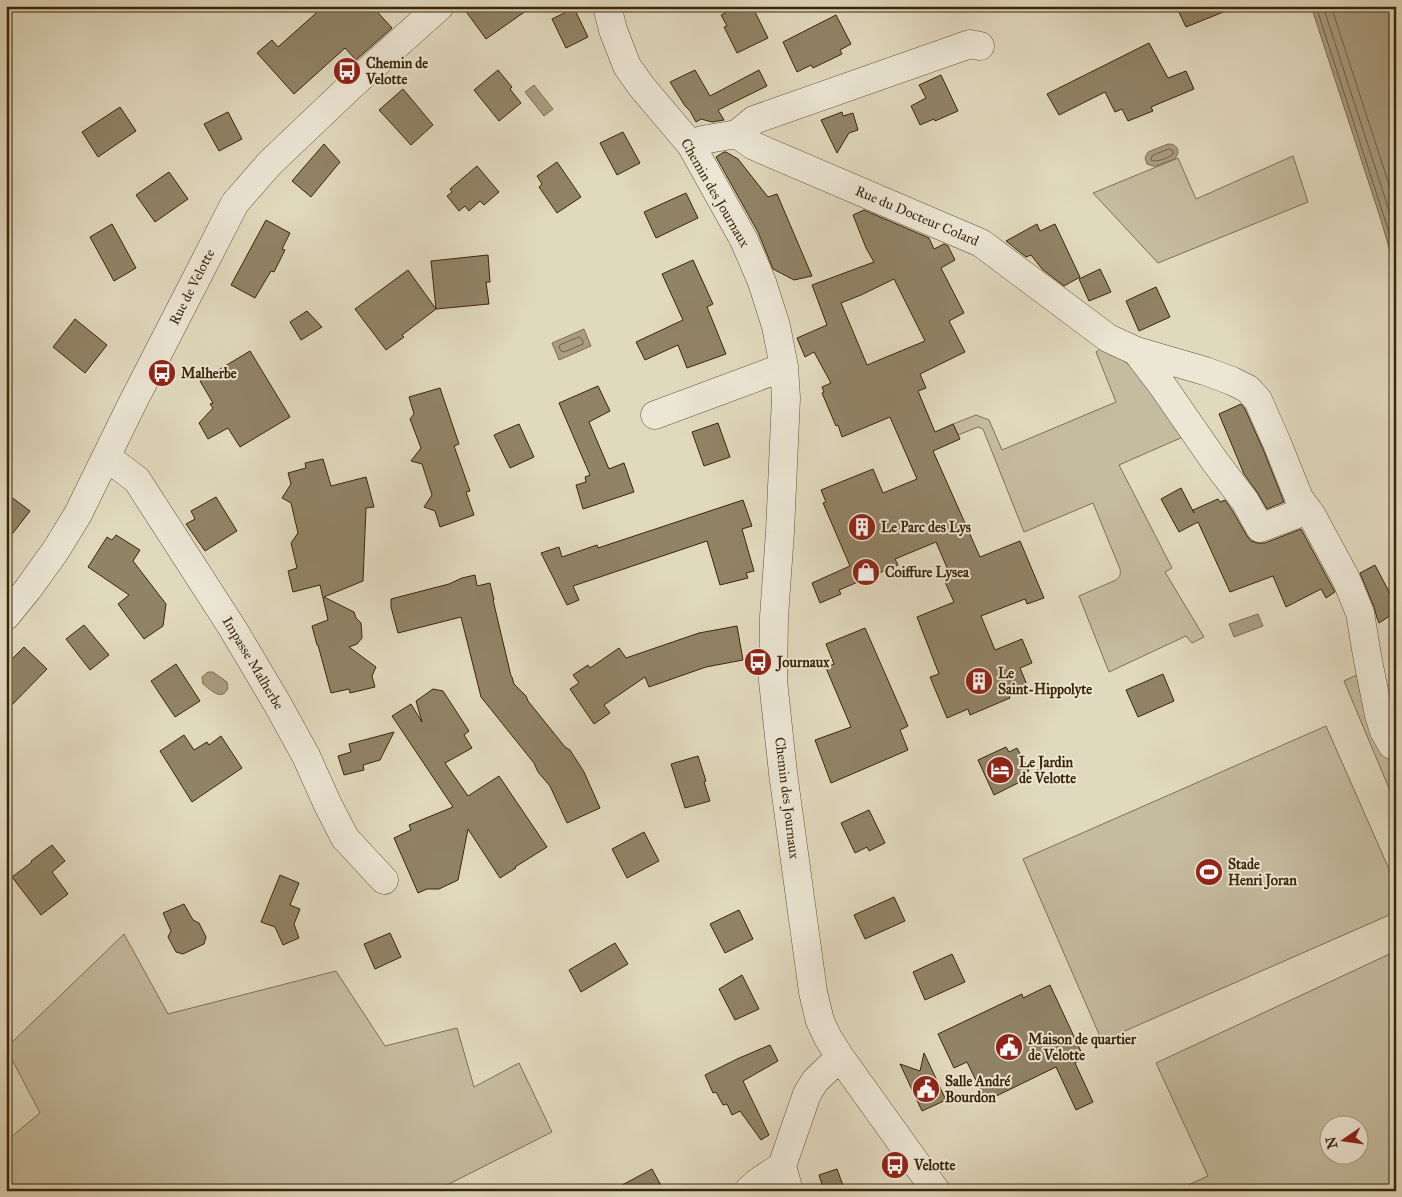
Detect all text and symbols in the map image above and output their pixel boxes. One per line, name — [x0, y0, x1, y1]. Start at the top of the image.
place label: Chemin de Velotte — [365, 55, 428, 88]
bus stop icon: Chemin de Velotte — [332, 56, 362, 86]
street label: Chemin des Journaux — [676, 136, 753, 252]
street label: Rue du Docteur Colard — [853, 182, 981, 250]
street label: Rue de Velotte — [166, 246, 219, 328]
bus stop icon: Malherbe — [147, 358, 177, 388]
place label: Malherbe — [181, 365, 237, 382]
building icon: Le Parc des Lys — [847, 512, 877, 542]
place label: Le Parc des Lys — [881, 519, 971, 537]
shop icon: Coiffure Lysea — [851, 557, 881, 587]
place label: Coiffure Lysea — [885, 564, 970, 582]
street label: Impasse Malherbe — [219, 613, 287, 713]
bus stop icon: Journaux — [743, 647, 773, 677]
place label: Journaux — [775, 654, 830, 672]
place label: Le Saint-Hippolyte — [998, 665, 1092, 699]
building icon: Le Saint-Hippolyte — [964, 666, 994, 696]
street label: Chemin des Journaux — [770, 736, 803, 861]
place label: Le Jardin de Velotte — [1019, 754, 1076, 787]
hotel icon: Le Jardin de Velotte — [985, 755, 1015, 785]
place label: Stade Henri Joran — [1228, 856, 1297, 890]
sports icon: Stade Henri Joran — [1194, 857, 1224, 887]
place label: Maison de quartier de Velotte — [1028, 1031, 1137, 1064]
public building icon: Maison de quartier de Velotte — [994, 1032, 1024, 1062]
place label: Salle André Bourdon — [945, 1073, 1012, 1106]
public building icon: Salle André Bourdon — [911, 1074, 941, 1104]
north arrow — [1320, 1114, 1370, 1164]
text: N — [1322, 1135, 1341, 1151]
bus stop icon: Velotte — [880, 1150, 910, 1180]
place label: Velotte — [913, 1157, 955, 1174]

